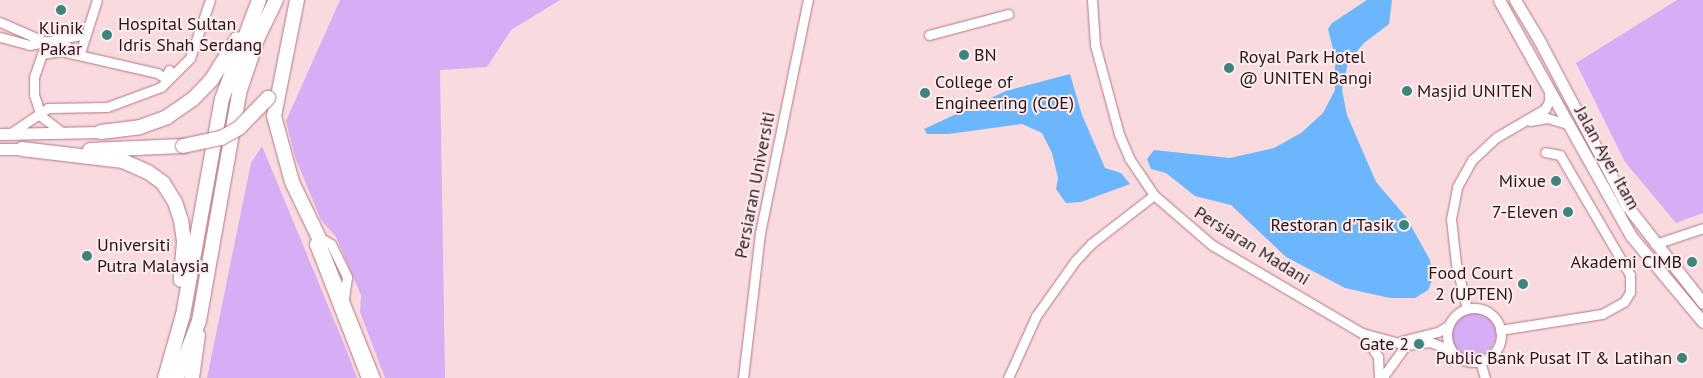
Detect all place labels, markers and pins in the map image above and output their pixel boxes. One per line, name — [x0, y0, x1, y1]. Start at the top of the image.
marker: Klinik Pakar — [55, 4, 67, 16]
place label: Hospital Sultan Idris Shah Serdang — [118, 14, 262, 56]
place label: Klinik Pakar — [39, 18, 83, 60]
marker: Hospital Sultan Idris Shah Serdang — [100, 28, 114, 42]
place label: BN — [974, 44, 997, 66]
place label: Royal Park Hotel @ UNITEN Bangi — [1239, 47, 1372, 90]
marker: BN — [958, 49, 970, 61]
marker: Royal Park Hotel @ UNITEN Bangi — [1223, 62, 1235, 74]
place label: College of Engineering (COE) — [935, 72, 1074, 115]
place label: Masjid UNITEN — [1417, 80, 1533, 102]
marker: Masjid UNITEN — [1401, 85, 1413, 97]
marker: College of Engineering (COE) — [919, 87, 931, 99]
place label: Mixue — [1499, 170, 1546, 192]
marker: Mixue — [1550, 175, 1562, 187]
place label: 7-Eleven — [1492, 201, 1558, 223]
marker: 7-Eleven — [1562, 206, 1574, 218]
place label: Restoran d'Tasik — [1271, 214, 1394, 236]
marker: Restoran d'Tasik — [1398, 219, 1410, 231]
place label: Universiti Putra Malaysia — [97, 235, 209, 278]
marker: Universiti Putra Malaysia — [81, 250, 93, 262]
place label: Akademi CIMB — [1571, 251, 1682, 273]
marker: Akademi CIMB — [1686, 256, 1698, 268]
place label: Food Court 2 (UPTEN) — [1428, 263, 1513, 306]
marker: Food Court 2 (UPTEN) — [1517, 278, 1529, 290]
place label: Gate 2 — [1359, 333, 1409, 355]
marker: Gate 2 — [1413, 338, 1425, 350]
place label: Public Bank Pusat IT & Latihan — [1434, 347, 1672, 369]
marker: Public Bank Pusat IT & Latihan — [1676, 352, 1688, 364]

